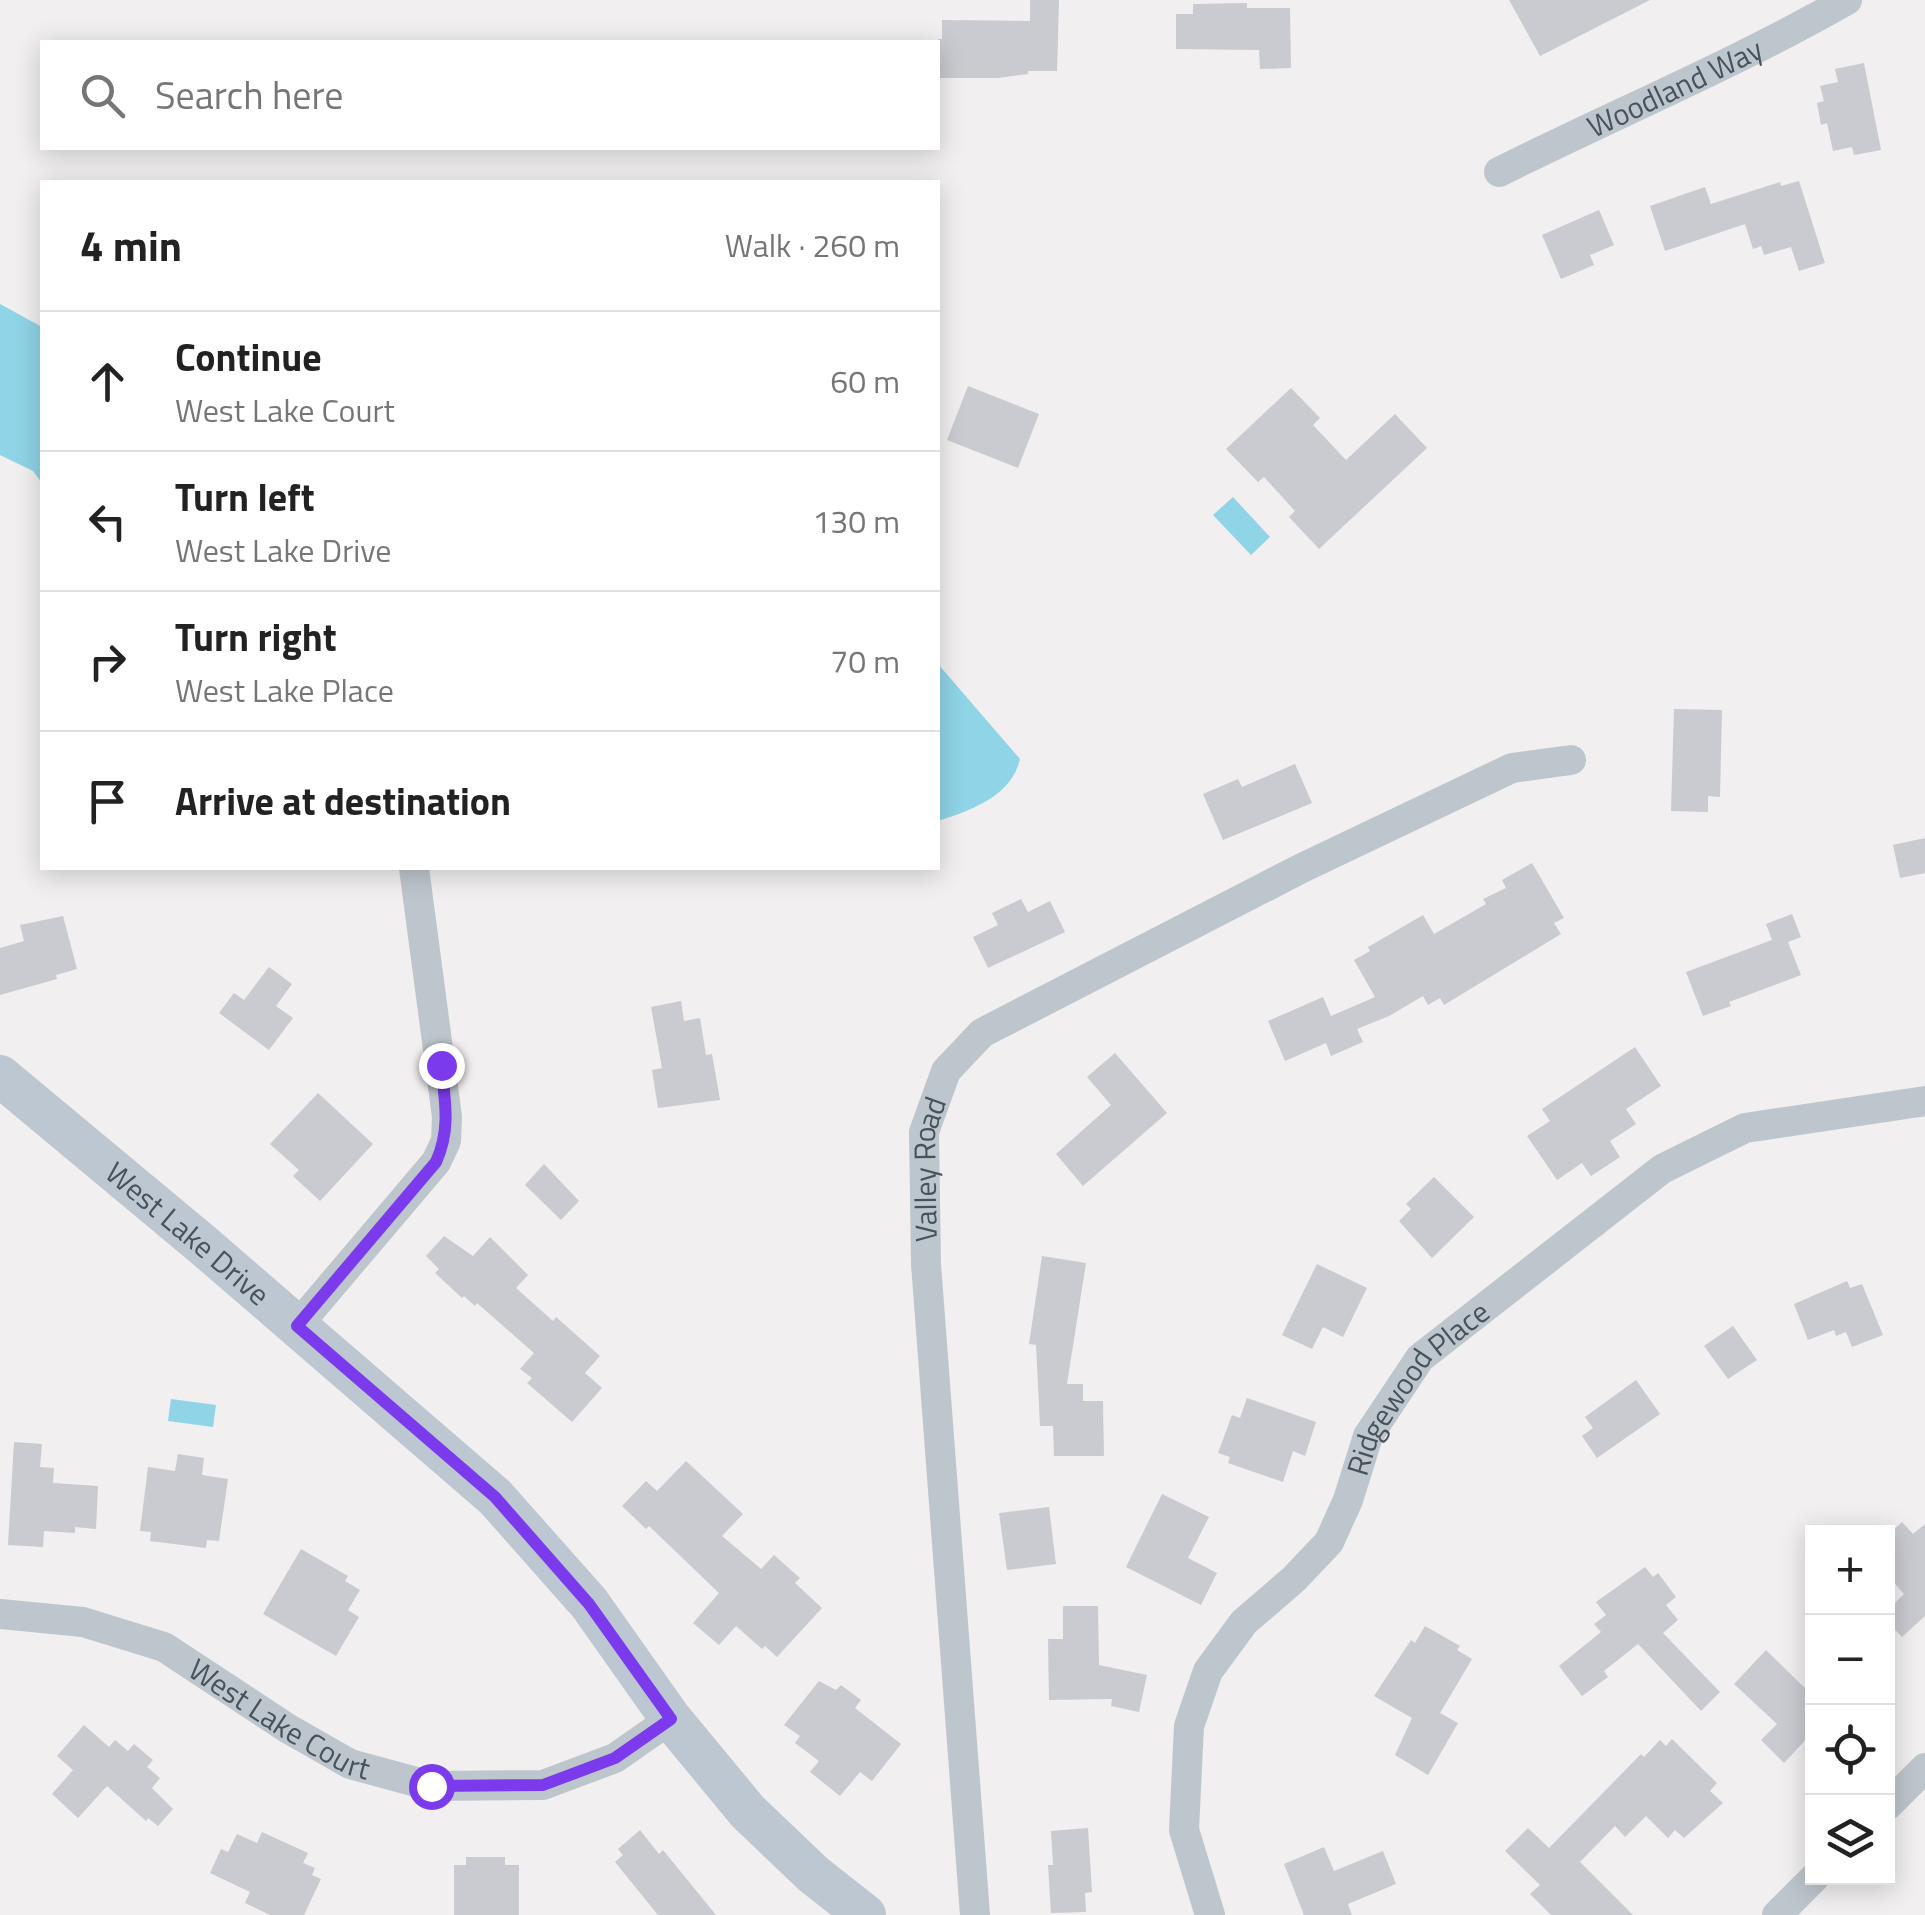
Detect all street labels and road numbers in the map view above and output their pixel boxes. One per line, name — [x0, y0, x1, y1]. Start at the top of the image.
street label: Woodland Way — [1579, 26, 1771, 149]
street label: Valley Road — [901, 1090, 958, 1242]
street label: West Lake Drive — [96, 1150, 280, 1316]
street label: Ridgewood Place — [1334, 1289, 1499, 1481]
street label: West Lake Court — [180, 1646, 376, 1792]

